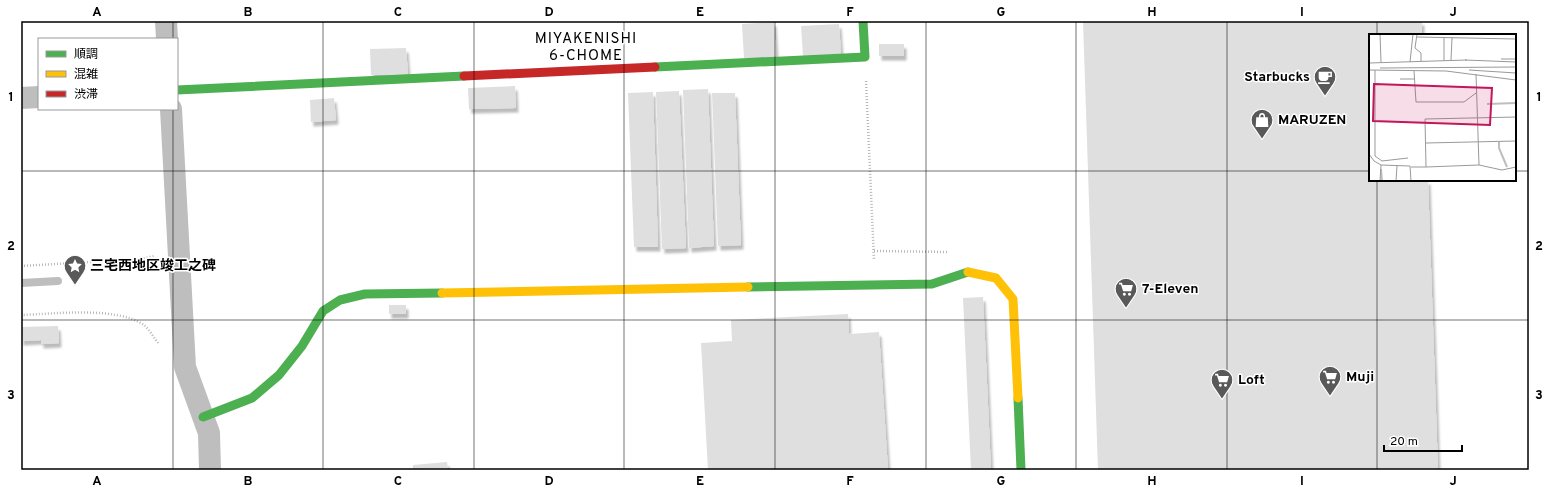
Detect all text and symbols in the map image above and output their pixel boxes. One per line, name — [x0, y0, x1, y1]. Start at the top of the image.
text: A — [92, 5, 102, 21]
text: B — [244, 5, 253, 21]
text: C — [394, 5, 402, 21]
text: D — [544, 5, 554, 21]
text: E — [696, 5, 704, 21]
text: F — [846, 5, 854, 21]
text: G — [997, 5, 1006, 21]
text: H — [1147, 5, 1157, 21]
text: I — [1300, 5, 1304, 21]
text: J — [1449, 5, 1457, 21]
district label: MIYAKENISHI 6-CHOME — [535, 30, 637, 66]
inset map — [1369, 34, 1516, 181]
legend — [38, 38, 178, 110]
text: 順調 — [74, 47, 98, 63]
cafe icon: Starbucks — [1312, 64, 1338, 97]
text: 混雑 — [74, 67, 98, 83]
place label: Starbucks — [1244, 69, 1310, 86]
text: 渋滞 — [74, 87, 98, 103]
text: 1 — [8, 90, 14, 106]
text: 1 — [1536, 90, 1542, 106]
shop icon: MARUZEN — [1249, 107, 1275, 140]
place label: MARUZEN — [1278, 112, 1346, 129]
text: 2 — [7, 239, 15, 255]
text: 2 — [1535, 239, 1543, 255]
place icon: 三宅西地区竣工之碑 — [62, 253, 88, 286]
place label: 三宅西地区竣工之碑 — [90, 257, 216, 275]
supermarket icon: 7-Eleven — [1113, 276, 1139, 309]
place label: 7-Eleven — [1142, 281, 1199, 298]
supermarket icon: Muji — [1317, 364, 1343, 397]
supermarket icon: Loft — [1209, 367, 1235, 400]
place label: Muji — [1346, 369, 1374, 386]
place label: Loft — [1238, 372, 1265, 389]
text: 3 — [7, 388, 15, 404]
text: 3 — [1535, 388, 1543, 404]
scale bar — [1384, 427, 1462, 453]
text: 20 m — [1390, 434, 1418, 450]
text: A — [92, 474, 102, 490]
text: B — [244, 474, 253, 490]
text: C — [394, 474, 402, 490]
text: D — [544, 474, 554, 490]
text: E — [696, 474, 704, 490]
text: F — [846, 474, 854, 490]
text: G — [997, 474, 1006, 490]
text: H — [1147, 474, 1157, 490]
text: I — [1300, 474, 1304, 490]
text: J — [1449, 474, 1457, 490]

